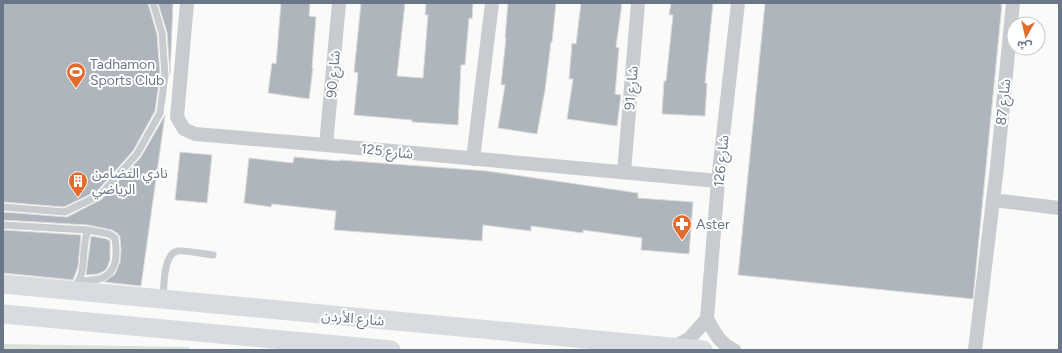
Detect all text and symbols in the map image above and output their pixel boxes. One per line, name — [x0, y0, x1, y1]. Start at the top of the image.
north arrow — [1006, 16, 1046, 56]
text: ش — [1016, 38, 1033, 53]
street label: شارع 90 — [323, 50, 346, 99]
place label: Tadhamon Sports Club — [90, 56, 164, 89]
sports icon: Tadhamon Sports Club — [65, 61, 87, 89]
street label: شارع 91 — [621, 65, 644, 111]
street label: شارع 87 — [993, 78, 1016, 126]
street label: شارع 126 — [710, 134, 735, 188]
street label: شارع 125 — [360, 140, 414, 165]
place label: نادي التضامن الرياضي — [92, 165, 168, 200]
building icon: نادي التضامن الرياضي — [67, 170, 89, 198]
pharmacy icon: Aster — [671, 213, 693, 241]
place label: Aster — [696, 216, 730, 233]
street label: شارع الأردن — [321, 307, 385, 332]

